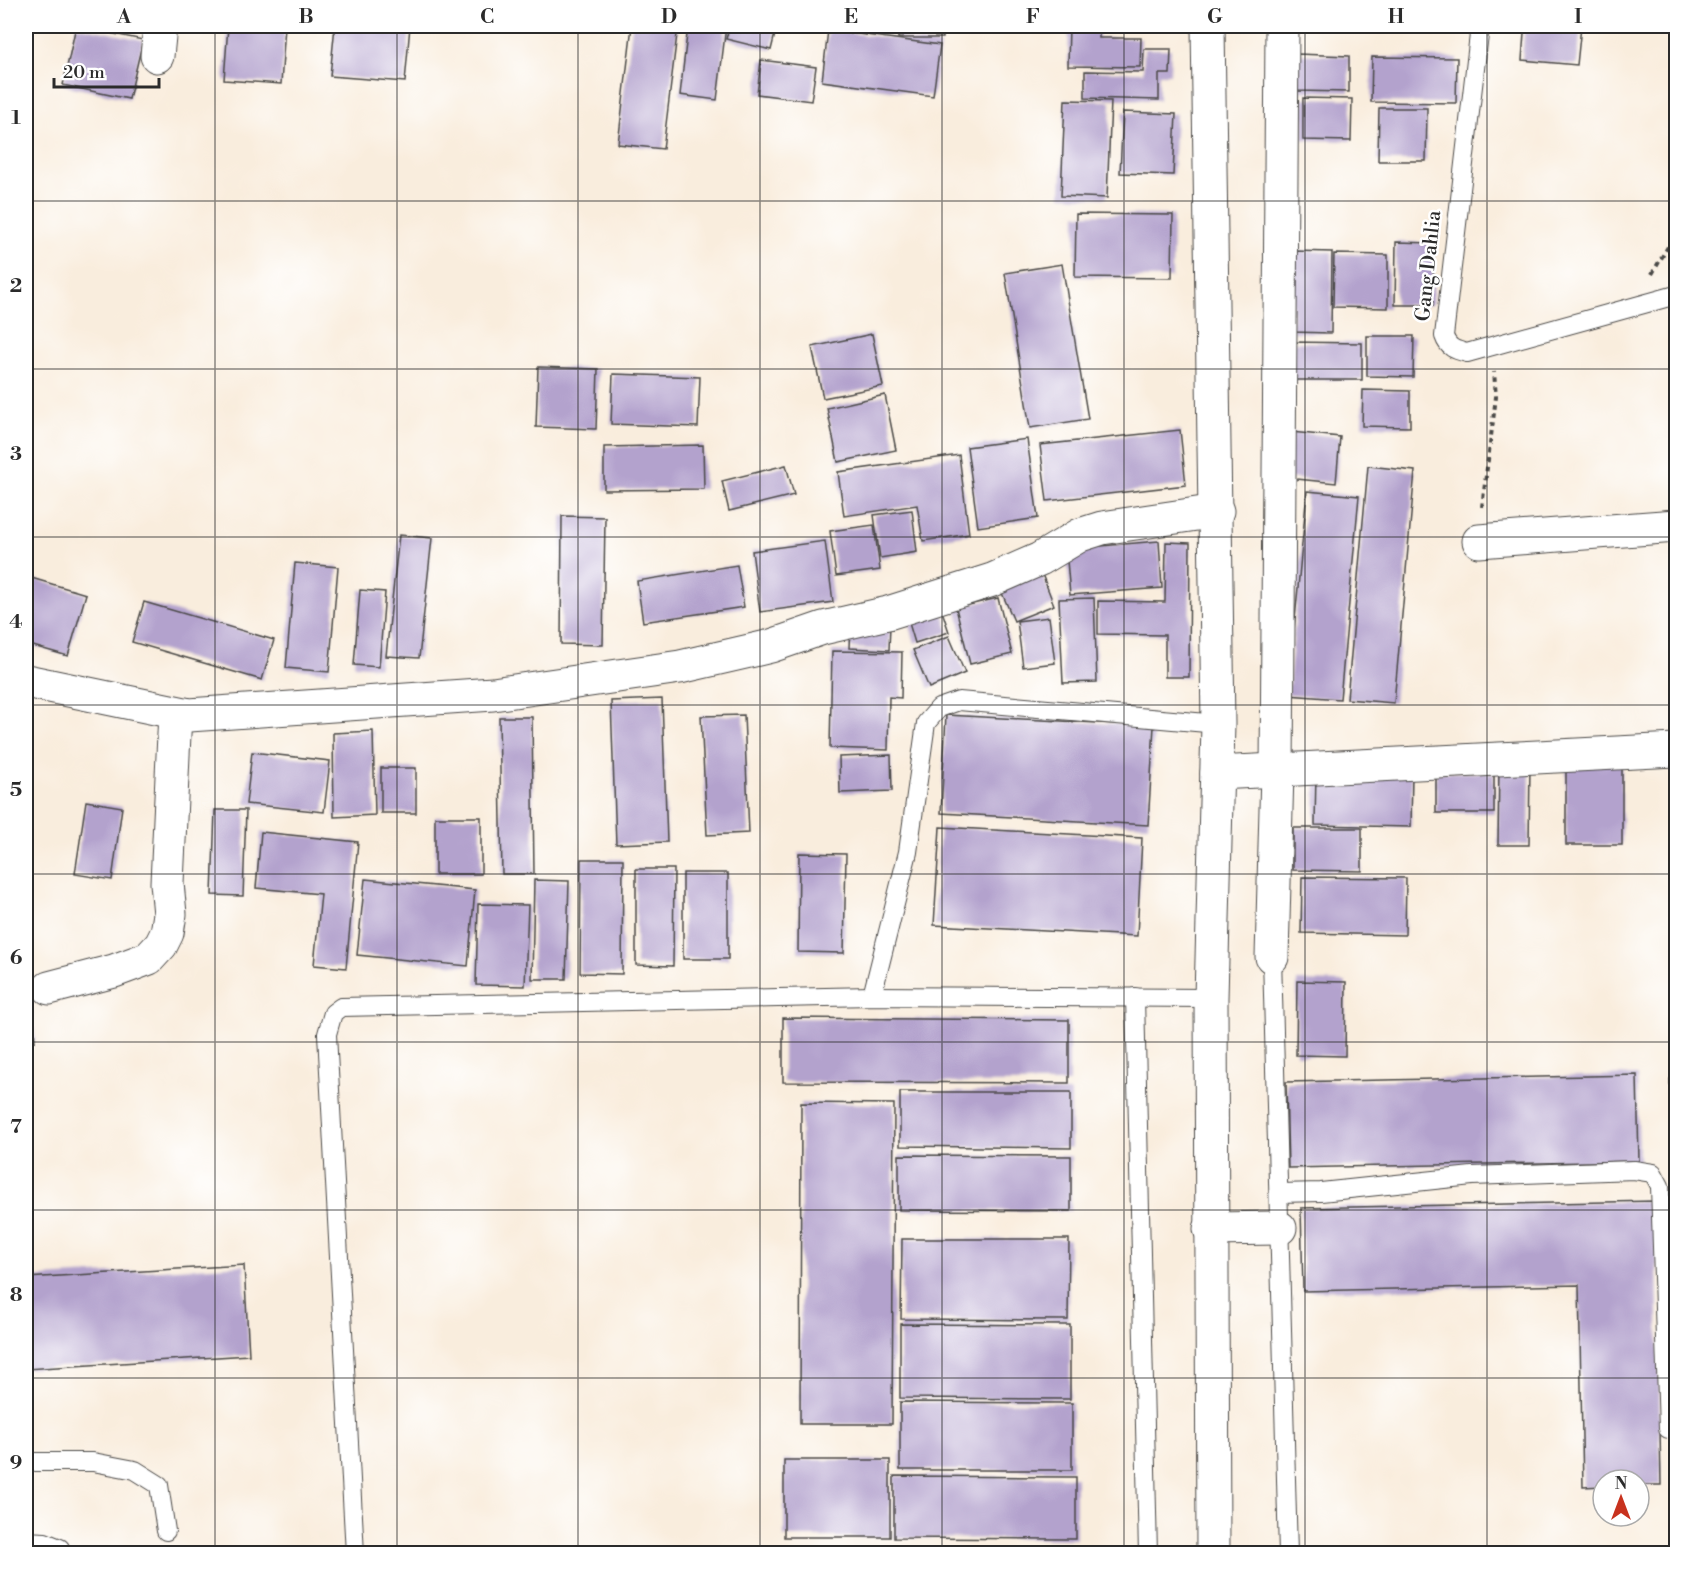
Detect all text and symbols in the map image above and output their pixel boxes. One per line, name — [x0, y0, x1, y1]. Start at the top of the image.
text: A — [116, 5, 132, 30]
text: B — [298, 5, 314, 30]
text: C — [480, 5, 494, 30]
text: D — [661, 5, 677, 30]
text: E — [844, 5, 858, 30]
text: F — [1026, 5, 1040, 30]
text: G — [1207, 5, 1223, 30]
text: H — [1388, 5, 1405, 30]
text: I — [1574, 5, 1582, 30]
scale bar — [54, 51, 159, 89]
text: 20 m — [63, 61, 105, 84]
text: 1 — [11, 106, 21, 131]
street label: Gang Dahlia — [1411, 208, 1447, 323]
text: 2 — [10, 274, 22, 299]
text: 3 — [10, 442, 22, 467]
text: 4 — [9, 610, 23, 635]
text: 5 — [10, 778, 22, 803]
text: 6 — [10, 946, 23, 971]
text: 7 — [10, 1115, 22, 1140]
text: 8 — [10, 1283, 23, 1308]
text: 9 — [10, 1451, 22, 1476]
north arrow — [1591, 1468, 1651, 1528]
text: N — [1615, 1474, 1628, 1494]

